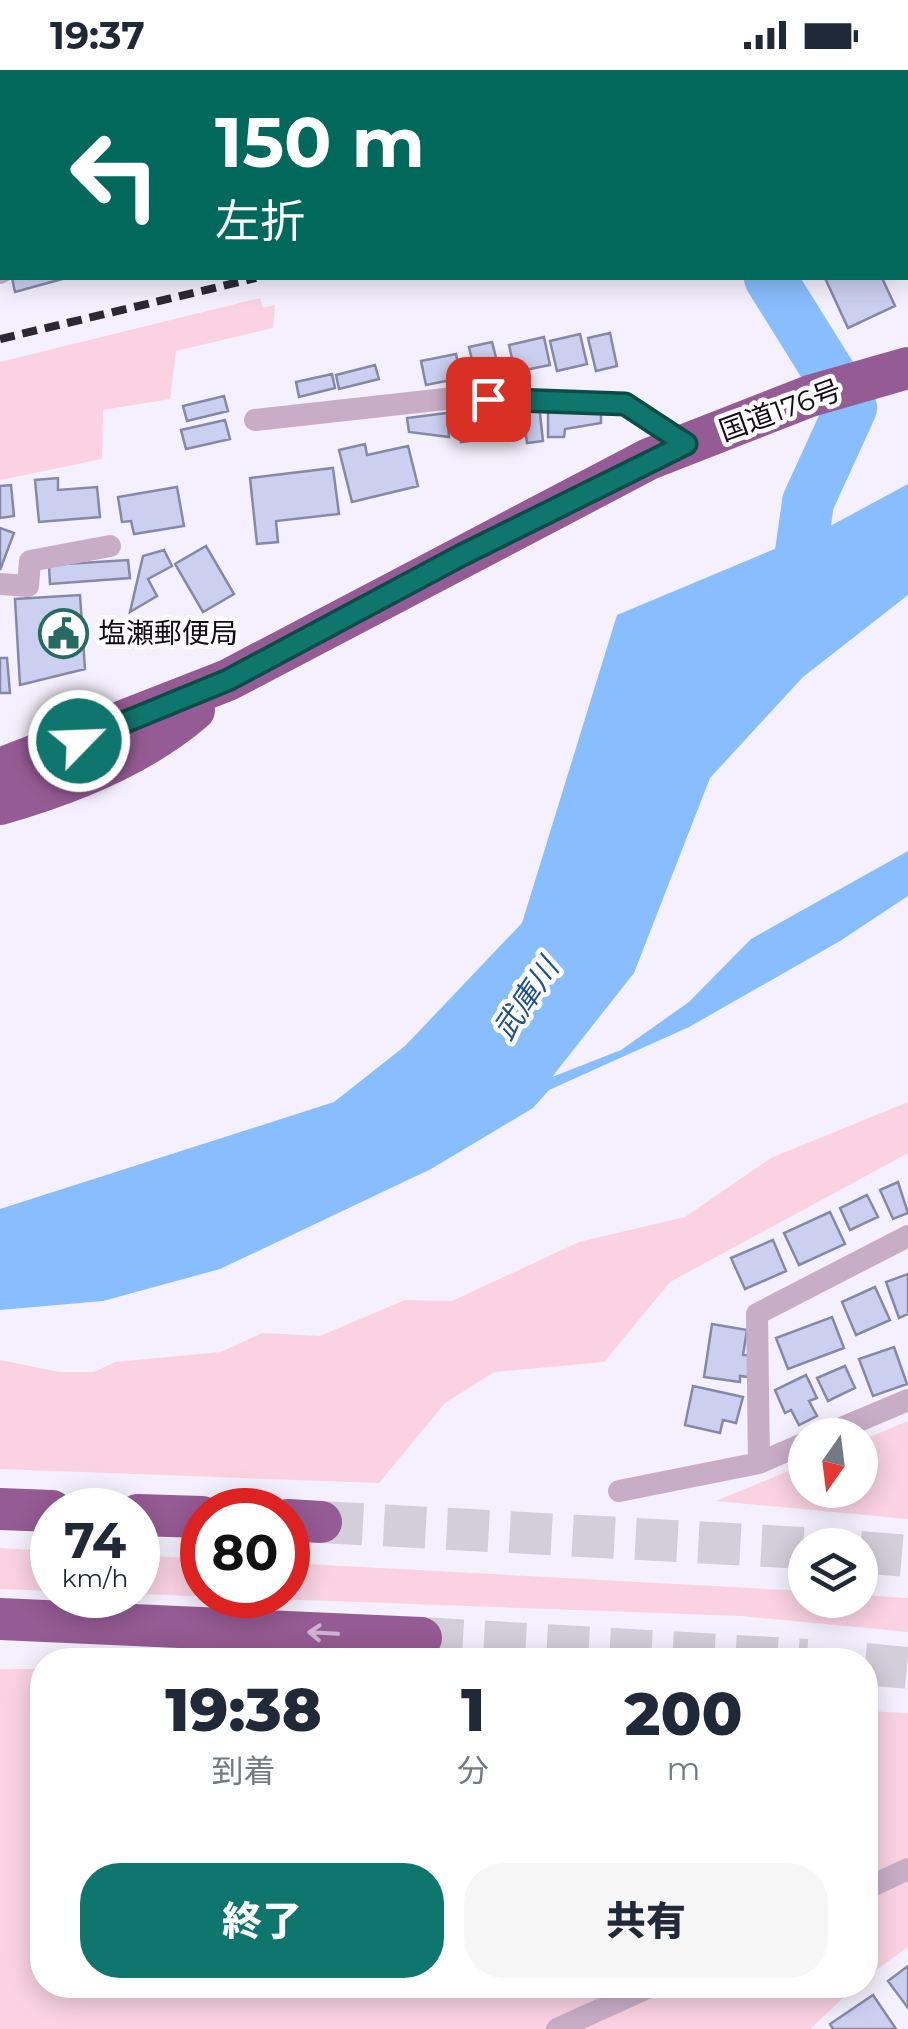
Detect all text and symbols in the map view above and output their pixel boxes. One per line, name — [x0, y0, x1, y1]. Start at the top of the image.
text: 19:37 — [50, 12, 145, 59]
text: 150 m — [215, 99, 425, 185]
icon: left — [50, 110, 180, 240]
text: 左折 — [215, 193, 305, 248]
pin — [446, 357, 531, 442]
icon: arrive — [461, 372, 516, 427]
street label: 国道176号 — [714, 372, 846, 448]
public building icon: 塩瀬郵便局 — [37, 607, 89, 659]
place label: 塩瀬郵便局 — [98, 616, 238, 650]
position arrow — [27, 689, 131, 793]
water label: 武庫川 — [485, 949, 568, 1046]
north arrow — [788, 1418, 878, 1508]
map controls — [788, 1418, 878, 1618]
speed limit sign: 80 — [180, 1488, 310, 1618]
text: 74 — [64, 1510, 126, 1571]
button: layers — [788, 1528, 878, 1618]
text: km/h — [62, 1563, 128, 1593]
one-way arrow — [308, 1624, 340, 1643]
text: 19:38 — [165, 1673, 322, 1746]
text: 1 — [461, 1673, 485, 1746]
text: 200 — [625, 1677, 743, 1750]
text: m — [667, 1749, 701, 1788]
text: 到着 — [212, 1751, 276, 1790]
text: 分 — [457, 1751, 489, 1790]
button: 終了 — [80, 1863, 444, 1978]
button: 共有 — [464, 1863, 828, 1978]

